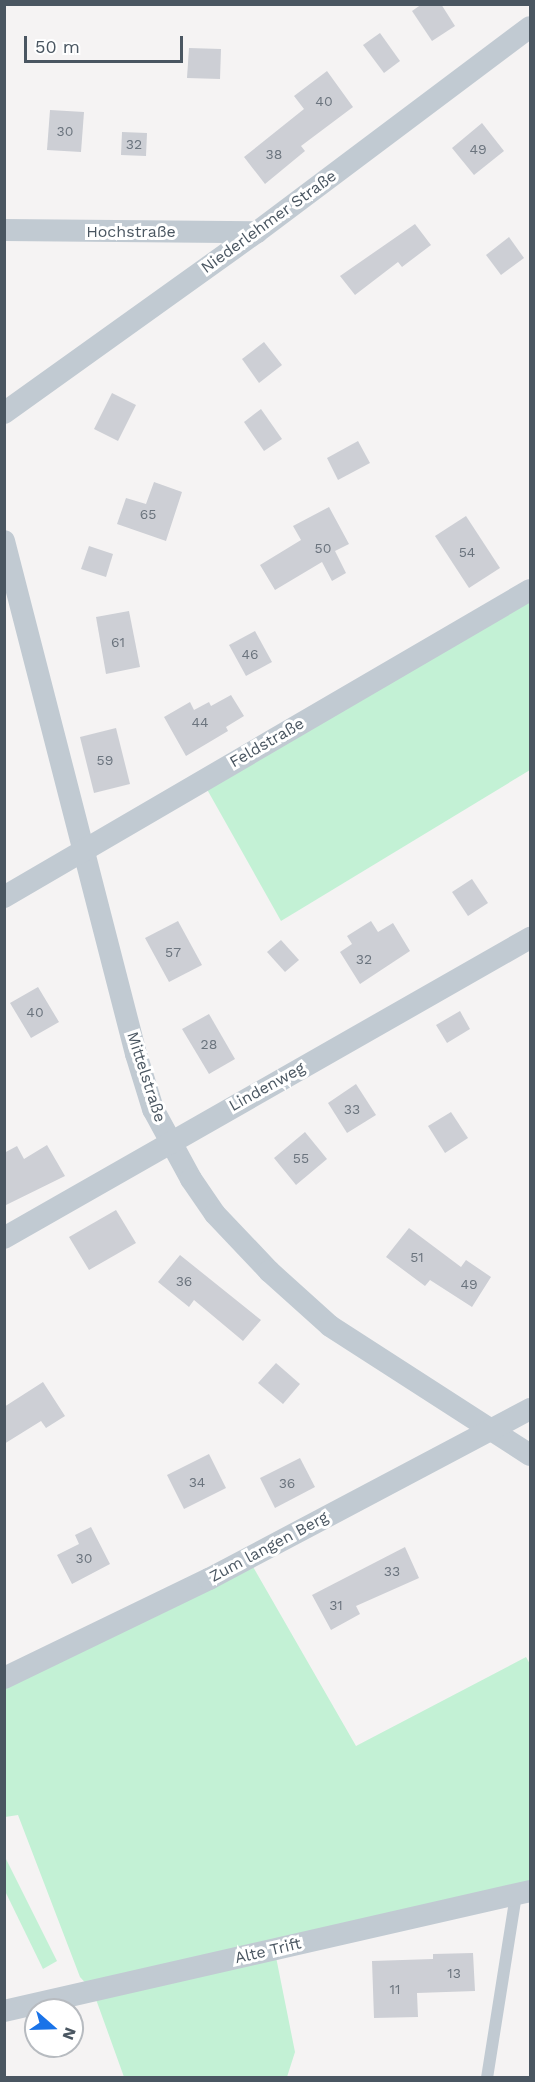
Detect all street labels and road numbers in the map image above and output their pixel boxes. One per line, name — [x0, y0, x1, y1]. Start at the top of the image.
street label: Niederlehmer Straße — [197, 166, 341, 278]
street label: Hochstraße — [86, 222, 176, 242]
street label: Feldstraße — [226, 714, 308, 772]
street label: Mittelstraße — [122, 1029, 170, 1125]
street label: Lindenweg — [226, 1058, 308, 1116]
street label: Zum langen Berg — [206, 1508, 332, 1586]
street label: Alte Trift — [233, 1934, 303, 1968]

